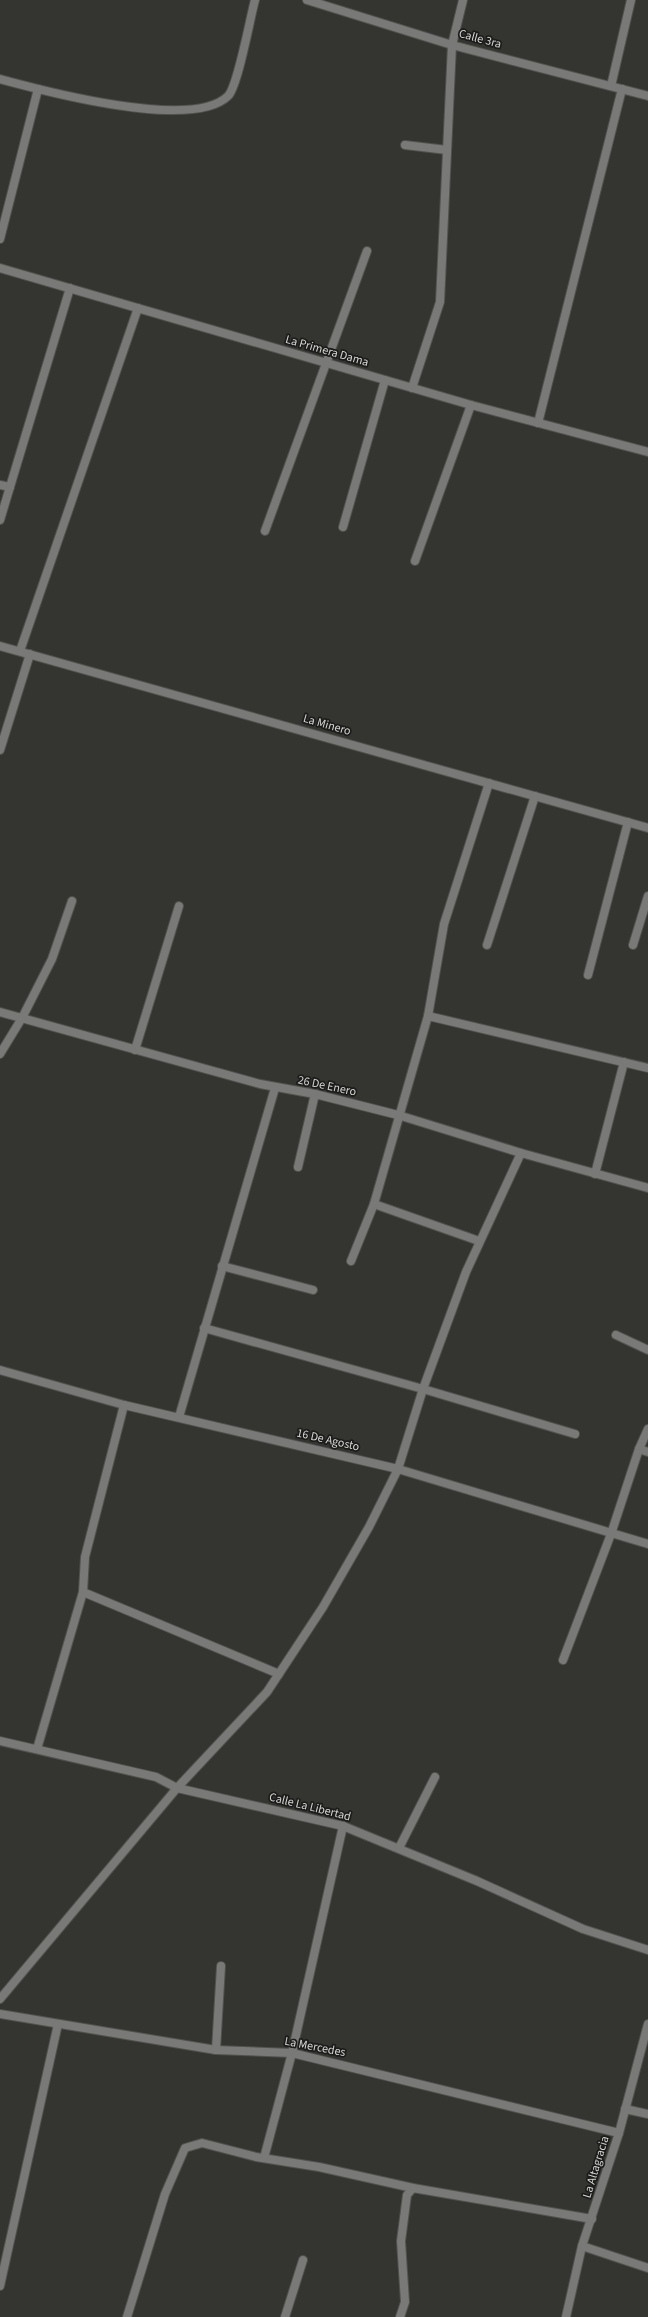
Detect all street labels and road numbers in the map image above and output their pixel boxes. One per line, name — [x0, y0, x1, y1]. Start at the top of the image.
street label: Calle 3ra — [457, 25, 503, 53]
street label: La Primera Dama — [283, 331, 371, 371]
street label: La Minero — [301, 710, 353, 740]
street label: 26 De Enero — [296, 1072, 358, 1100]
street label: 16 De Agosto — [295, 1425, 361, 1455]
street label: Calle La Libertad — [267, 1789, 353, 1825]
street label: La Mercedes — [283, 2033, 347, 2061]
street label: La Altagracia — [578, 2134, 614, 2200]

